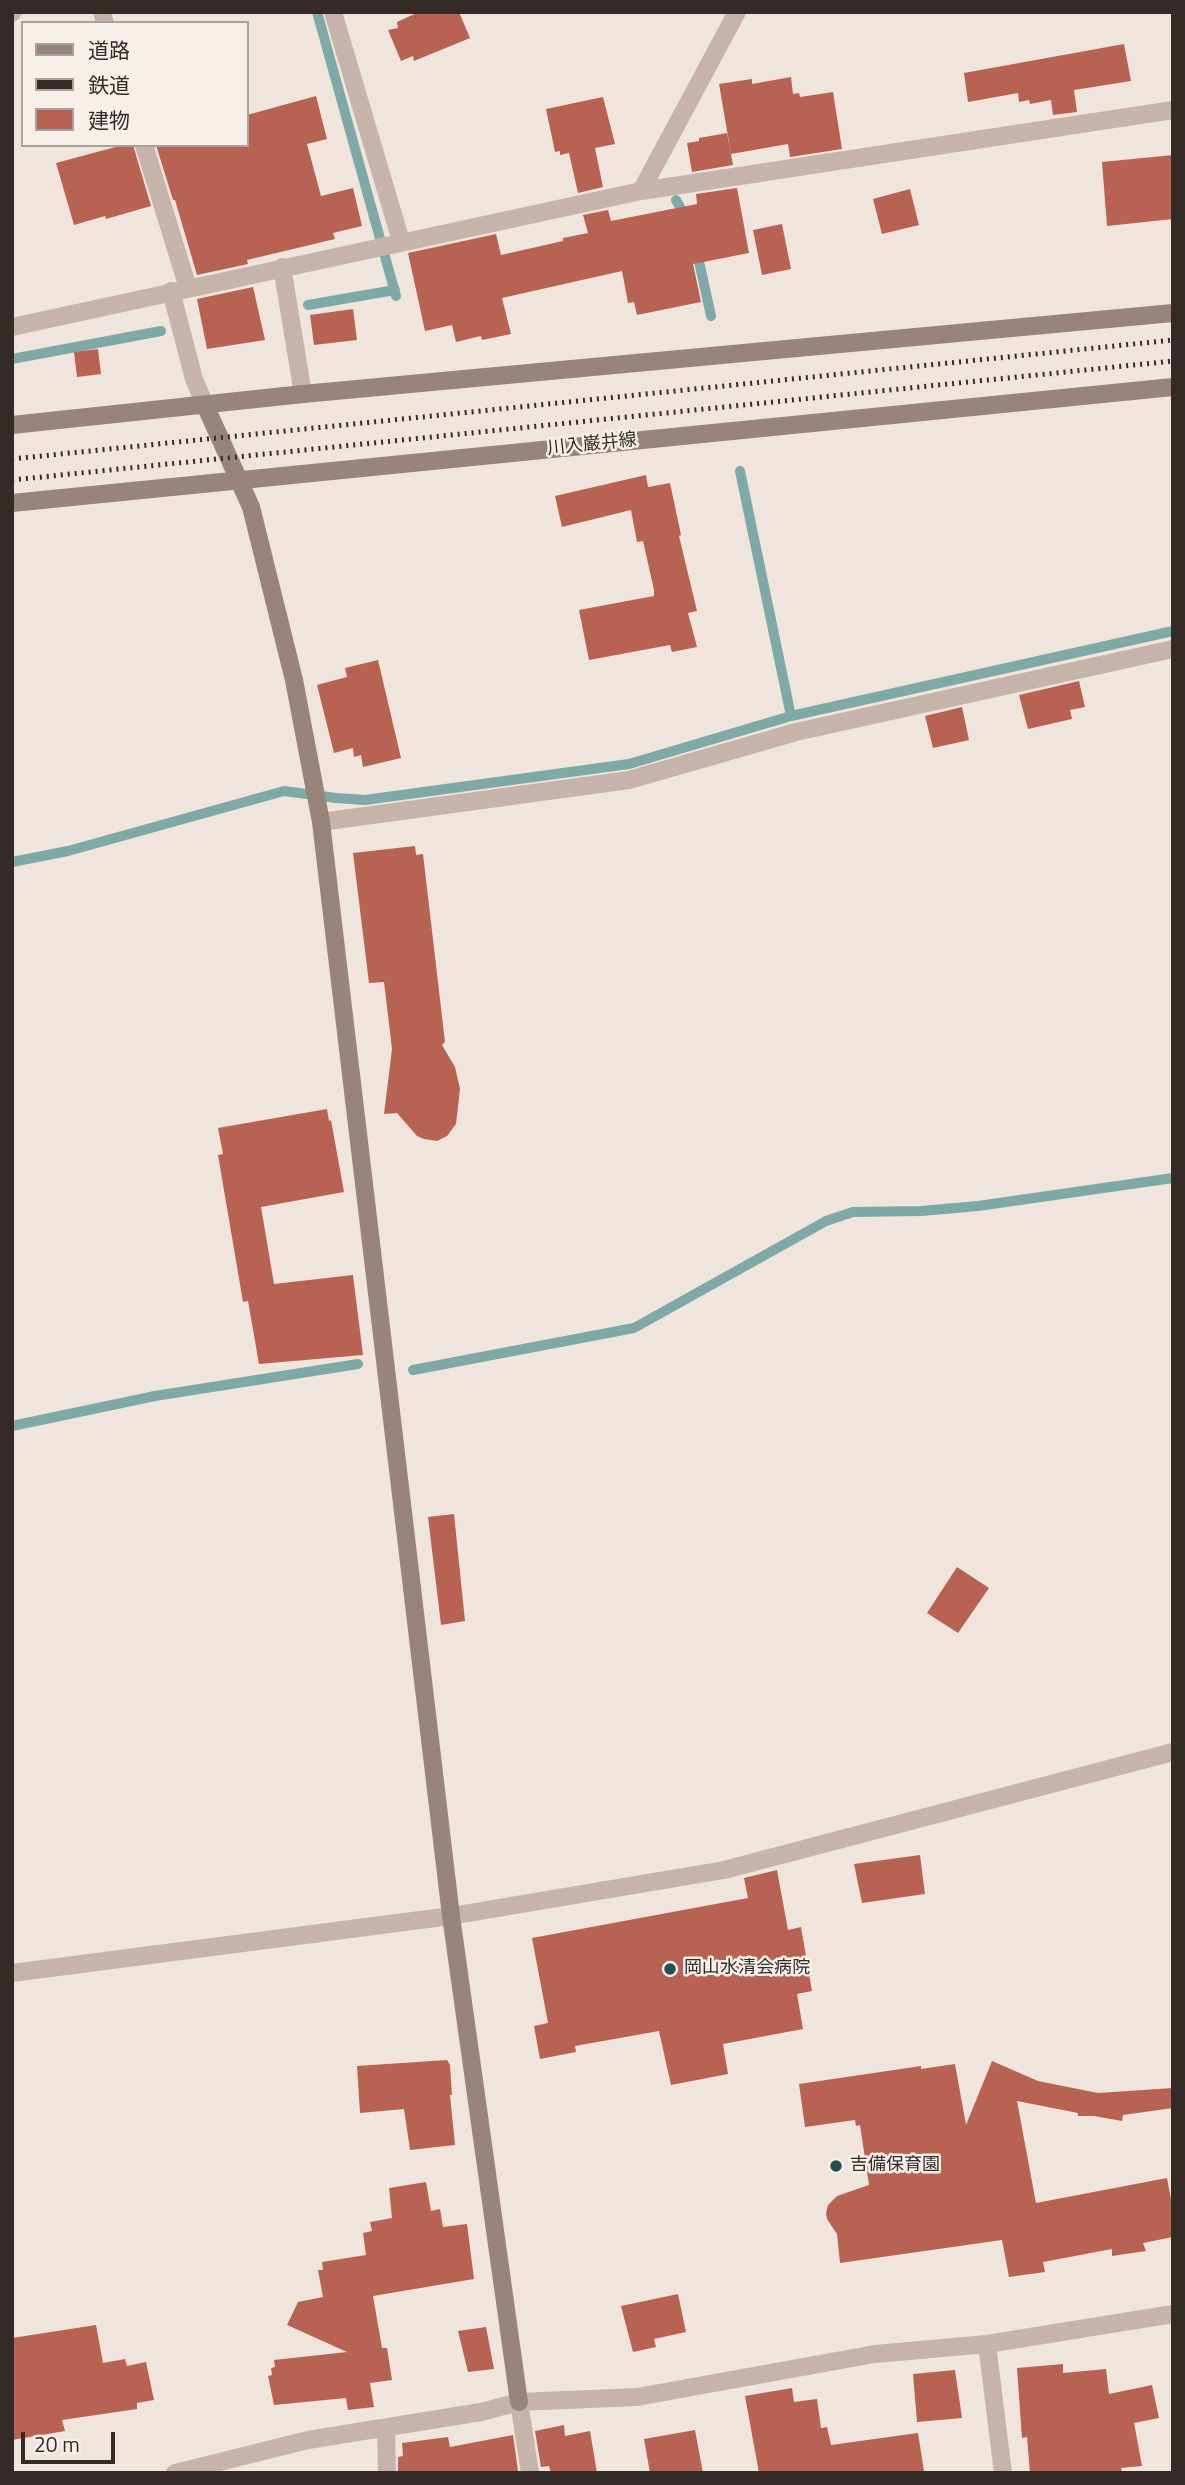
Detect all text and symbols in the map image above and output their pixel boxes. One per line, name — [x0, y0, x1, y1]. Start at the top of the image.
legend — [21, 21, 248, 147]
text: 道路 — [88, 34, 130, 66]
text: 鉄道 — [88, 69, 130, 101]
text: 建物 — [88, 104, 130, 136]
street label: 川入巌井線 — [546, 430, 638, 460]
place label: 岡山水清会病院 — [684, 1958, 810, 1980]
marker: 岡山水清会病院 — [662, 1961, 678, 1977]
place label: 吉備保育園 — [850, 2155, 940, 2177]
marker: 吉備保育園 — [828, 2158, 844, 2174]
scale bar — [24, 2418, 119, 2462]
text: 20 m — [34, 2428, 80, 2460]

